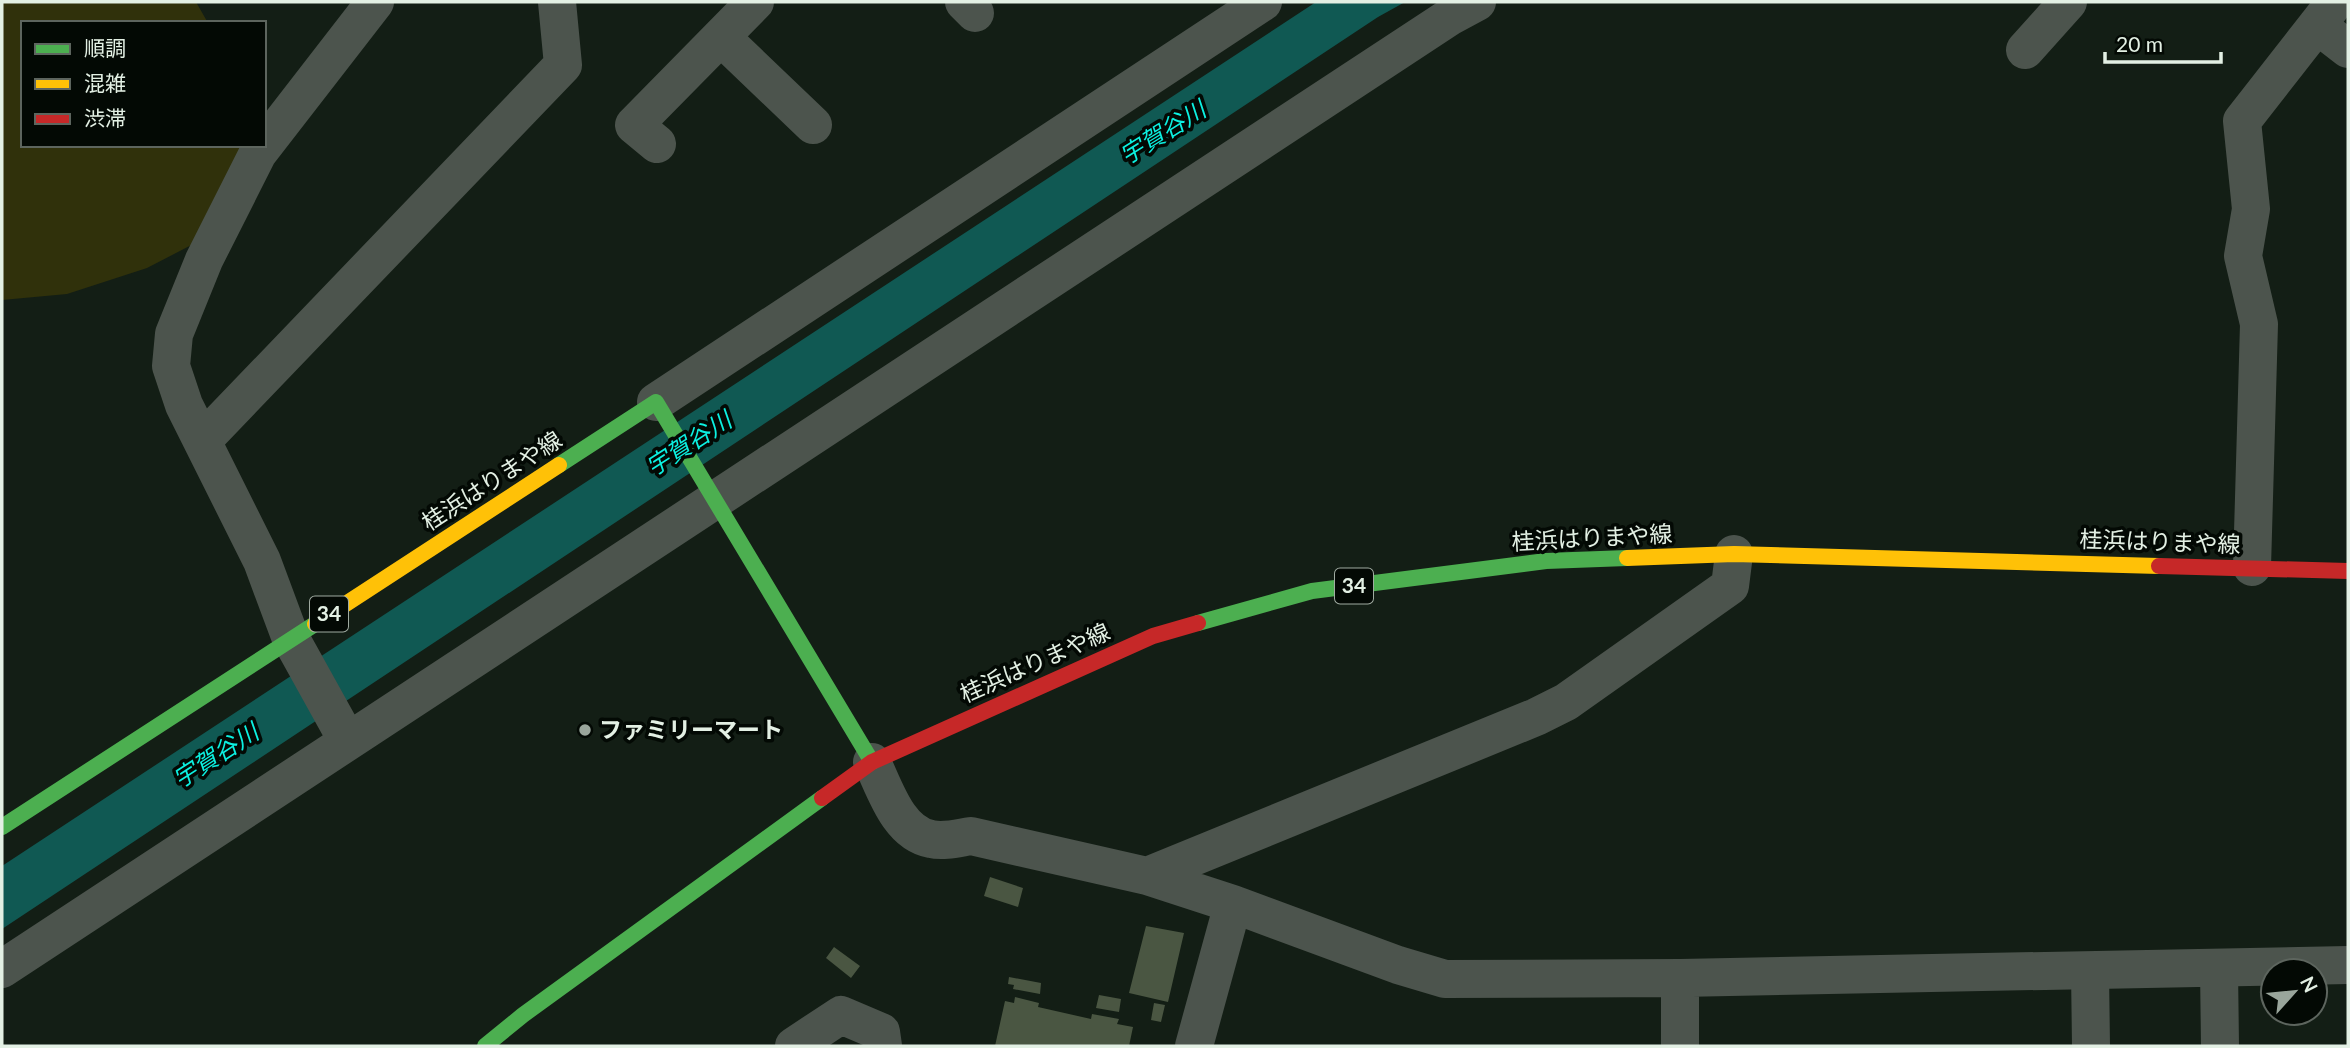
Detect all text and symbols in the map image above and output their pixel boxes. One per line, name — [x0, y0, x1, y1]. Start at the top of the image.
legend — [21, 21, 266, 147]
scale bar — [2105, 21, 2220, 65]
text: 20 m — [2116, 31, 2163, 56]
text: 順調 — [84, 35, 126, 60]
text: 混雑 — [84, 70, 126, 95]
water label: 宇賀谷川 — [1114, 92, 1213, 169]
text: 渋滞 — [84, 105, 126, 130]
water label: 宇賀谷川 — [640, 403, 739, 481]
street label: 桂浜はりまや線 — [416, 425, 567, 536]
street label: 桂浜はりまや線 — [1511, 519, 1673, 555]
street label: 桂浜はりまや線 — [2079, 524, 2241, 558]
road number: 34 — [1335, 568, 1373, 604]
road number: 34 — [310, 596, 348, 632]
street label: 桂浜はりまや線 — [955, 617, 1114, 708]
water label: 宇賀谷川 — [167, 715, 266, 793]
place label: ファミリーマート — [599, 715, 783, 743]
marker: ファミリーマート — [577, 722, 593, 738]
north arrow — [2259, 957, 2329, 1027]
text: N — [2296, 972, 2323, 996]

